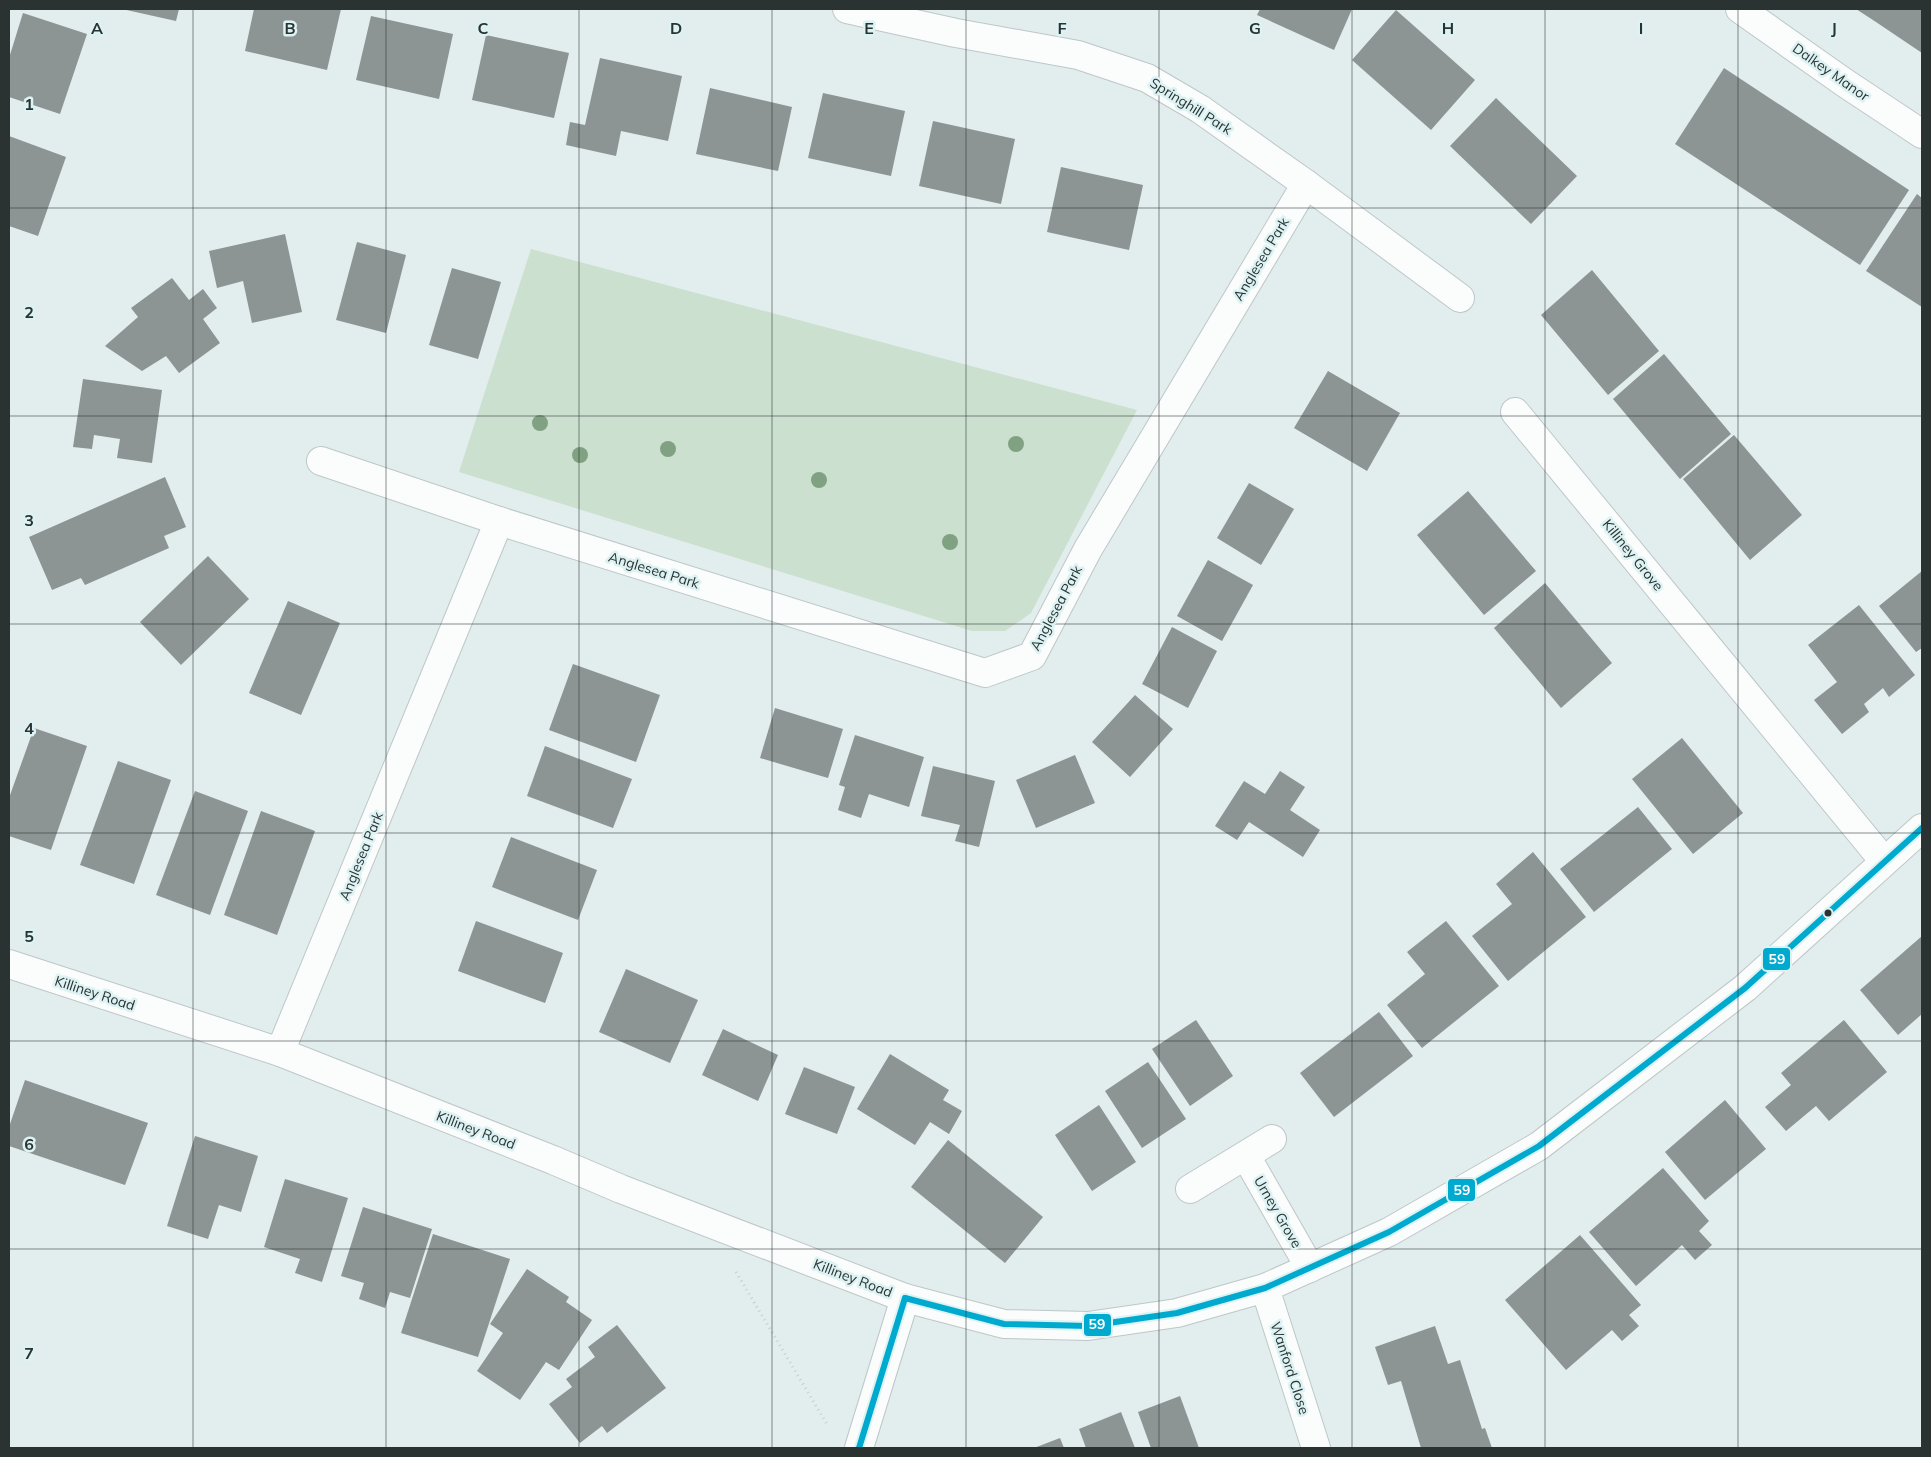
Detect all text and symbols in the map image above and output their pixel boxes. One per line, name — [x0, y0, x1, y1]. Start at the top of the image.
text: A — [91, 18, 103, 38]
text: B — [284, 18, 296, 38]
text: C — [478, 18, 489, 38]
text: D — [670, 18, 682, 38]
text: E — [864, 18, 874, 38]
text: F — [1057, 18, 1067, 38]
text: G — [1249, 18, 1261, 38]
text: H — [1442, 18, 1454, 38]
text: I — [1639, 18, 1643, 38]
text: J — [1831, 18, 1837, 38]
street label: Dalkey Manor — [1789, 39, 1874, 106]
street label: Springhill Park — [1147, 74, 1236, 139]
text: 1 — [24, 94, 34, 114]
street label: Anglesea Park — [1229, 213, 1293, 304]
text: 2 — [24, 302, 34, 322]
text: 3 — [24, 510, 34, 530]
street label: Killiney Grove — [1599, 515, 1667, 595]
street label: Anglesea Park — [606, 548, 702, 593]
street label: Anglesea Park — [1026, 562, 1086, 654]
text: 4 — [24, 718, 34, 738]
street label: Anglesea Park — [335, 808, 387, 903]
unlabelled marker — [1823, 908, 1833, 918]
text: 5 — [24, 926, 34, 946]
line badge: 59 — [1762, 947, 1791, 971]
text: 59 — [1769, 950, 1785, 968]
street label: Killiney Road — [53, 972, 137, 1014]
street label: Killiney Road — [434, 1107, 518, 1153]
text: 6 — [24, 1134, 34, 1154]
street label: Urney Grove — [1250, 1173, 1306, 1251]
line badge: 59 — [1447, 1178, 1476, 1202]
text: 59 — [1454, 1181, 1470, 1199]
street label: Killiney Road — [811, 1255, 895, 1301]
line badge: 59 — [1083, 1313, 1112, 1337]
text: 59 — [1089, 1315, 1105, 1333]
street label: Wanford Close — [1267, 1319, 1313, 1417]
text: 7 — [24, 1343, 34, 1363]

